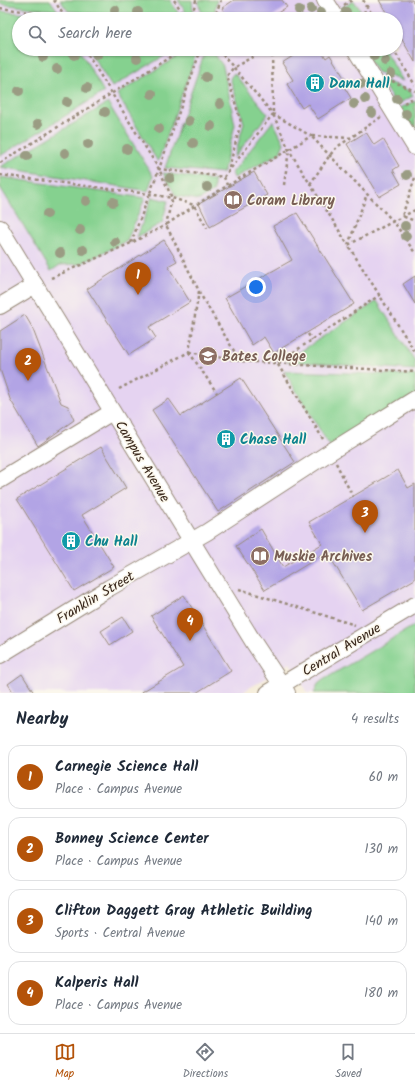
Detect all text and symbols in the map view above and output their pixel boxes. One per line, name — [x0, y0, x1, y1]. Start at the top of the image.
search box — [12, 12, 403, 56]
text: Search here — [58, 22, 132, 46]
icon: search — [26, 23, 48, 45]
building icon: Dana Hall — [304, 72, 326, 94]
place label: Dana Hall — [329, 73, 390, 95]
library icon: Coram Library — [222, 189, 244, 211]
place label: Coram Library — [247, 190, 336, 212]
pin: 1 — [125, 262, 151, 295]
your location — [246, 277, 266, 297]
school or university icon: Bates College — [197, 345, 219, 367]
place label: Bates College — [222, 346, 306, 368]
pin: 2 — [15, 348, 41, 381]
street label: Campus Avenue — [109, 416, 176, 507]
building icon: Chase Hall — [215, 428, 237, 450]
place label: Chase Hall — [240, 429, 306, 451]
pin: 3 — [352, 500, 378, 533]
building icon: Chu Hall — [60, 530, 82, 552]
place label: Chu Hall — [85, 531, 138, 553]
library icon: Muskie Archives — [249, 545, 271, 567]
place label: Muskie Archives — [274, 546, 373, 568]
street label: Franklin Street — [52, 565, 139, 630]
pin: 4 — [177, 608, 203, 641]
street label: Central Avenue — [298, 617, 386, 682]
text: Nearby — [16, 706, 68, 733]
text: 4 results — [351, 709, 399, 730]
text: Carnegie Science Hall — [55, 755, 198, 779]
text: 1 — [28, 767, 32, 788]
text: 60 m — [369, 767, 398, 788]
text: Place · Campus Avenue — [55, 779, 182, 800]
text: Bonney Science Center — [55, 827, 209, 851]
text: 2 — [26, 839, 34, 860]
text: 130 m — [364, 839, 398, 860]
text: Place · Campus Avenue — [55, 851, 182, 872]
text: Clifton Daggett Gray Athletic Building — [55, 899, 312, 923]
text: 3 — [26, 911, 34, 932]
text: 140 m — [365, 911, 398, 932]
text: Sports · Central Avenue — [55, 923, 185, 944]
text: Kalperis Hall — [55, 971, 139, 995]
text: 4 — [26, 983, 34, 1004]
text: 180 m — [364, 983, 398, 1004]
text: Place · Campus Avenue — [55, 995, 182, 1016]
tab: Map — [54, 1041, 76, 1083]
tab: Directions — [183, 1041, 228, 1083]
tab: Saved — [335, 1041, 361, 1083]

